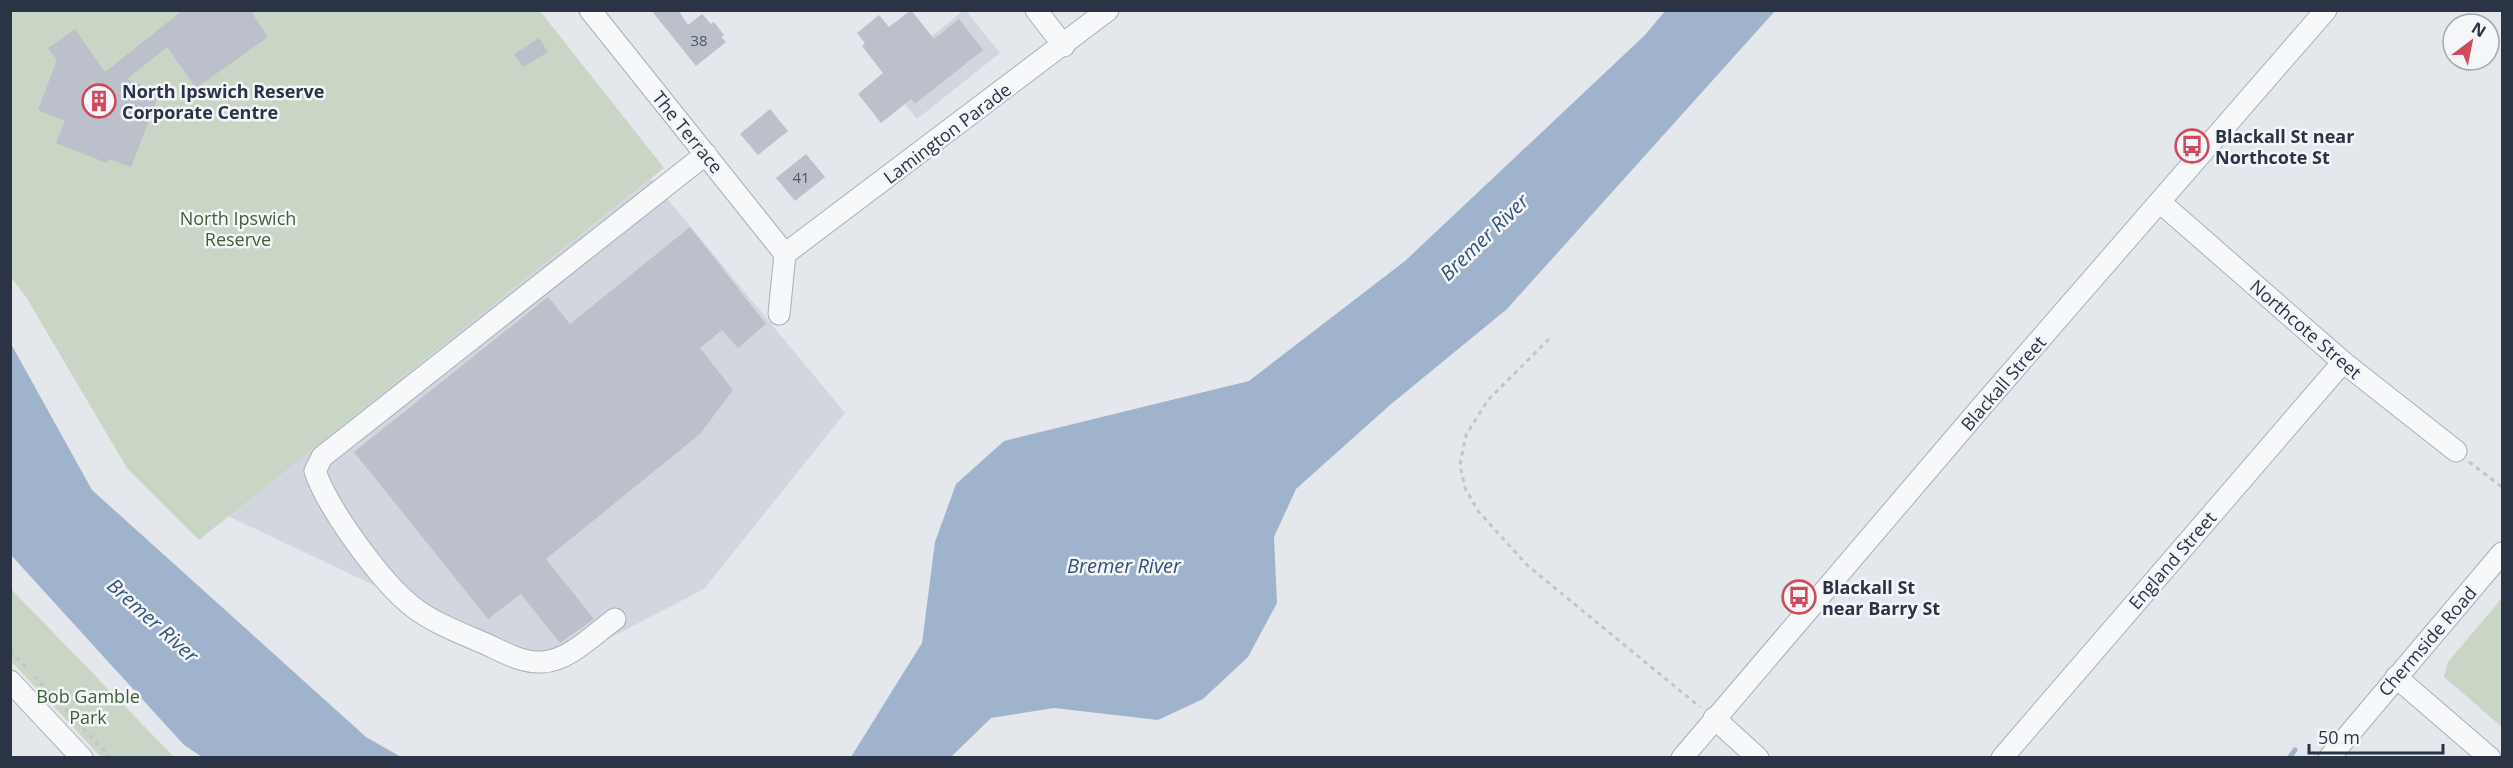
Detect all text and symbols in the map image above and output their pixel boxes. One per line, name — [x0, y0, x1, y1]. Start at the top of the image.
north arrow — [2441, 12, 2501, 72]
text: N — [2468, 17, 2490, 42]
house number: 38 — [690, 30, 708, 50]
street label: Lamington Parade — [878, 77, 1016, 189]
place label: North Ipswich Reserve Corporate Centre — [122, 79, 324, 124]
building icon: North Ipswich Reserve Corporate Centre — [81, 83, 117, 119]
street label: The Terrace — [647, 86, 729, 178]
place label: Blackall St near Northcote St — [2215, 124, 2354, 169]
bus stop icon: Blackall St near Northcote St — [2174, 128, 2210, 164]
house number: 41 — [792, 167, 810, 187]
water label: Bremer River — [1434, 187, 1535, 286]
park label: North Ipswich Reserve — [180, 206, 296, 251]
street label: Northcote Street — [2245, 274, 2367, 384]
street label: Blackall Street — [1955, 330, 2051, 436]
street label: England Street — [2123, 506, 2221, 614]
water label: Bremer River — [1067, 552, 1182, 579]
water label: Bremer River — [102, 572, 205, 669]
place label: Blackall St near Barry St — [1822, 575, 1940, 620]
bus stop icon: Blackall St near Barry St — [1781, 579, 1817, 615]
street label: Chermside Road — [2373, 581, 2481, 701]
park label: Bob Gamble Park — [36, 684, 140, 729]
scale bar — [2309, 717, 2442, 755]
text: 50 m — [2318, 725, 2360, 749]

